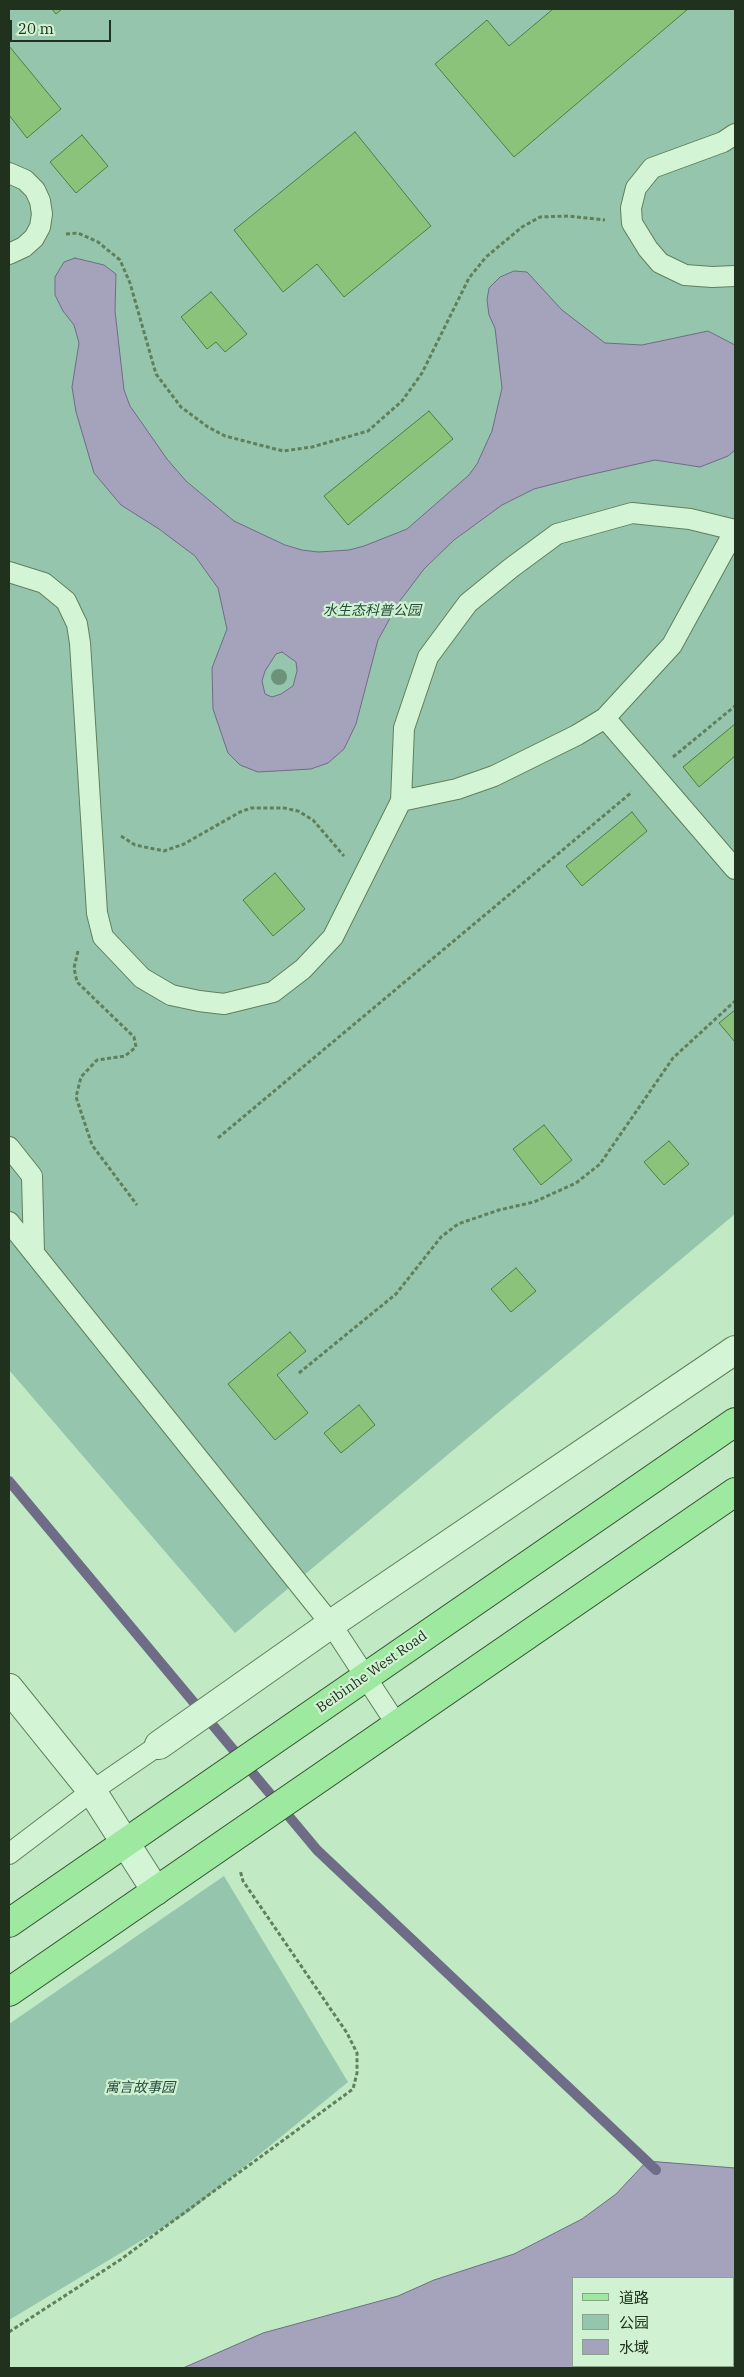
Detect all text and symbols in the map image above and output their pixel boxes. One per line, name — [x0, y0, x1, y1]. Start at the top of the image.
scale bar — [12, 10, 114, 42]
text: 20 m — [18, 19, 54, 38]
park label: 水生态科普公园 — [323, 603, 421, 619]
street label: Beibinhe West Road — [313, 1627, 431, 1717]
park label: 寓言故事园 — [105, 2080, 175, 2096]
legend — [572, 2277, 734, 2367]
text: 道路 — [619, 2288, 649, 2307]
text: 公园 — [619, 2313, 649, 2332]
text: 水域 — [619, 2338, 649, 2357]

